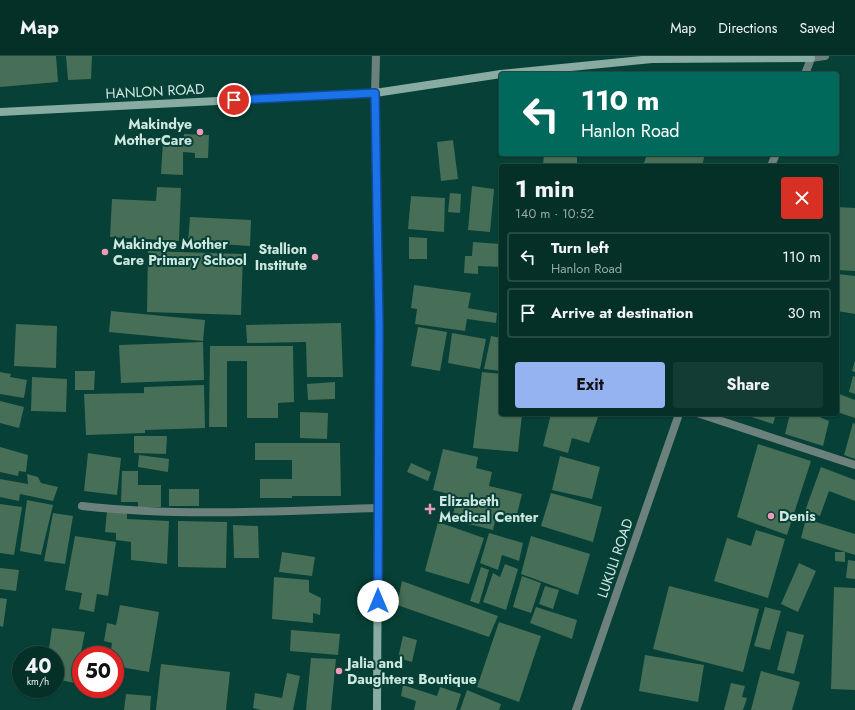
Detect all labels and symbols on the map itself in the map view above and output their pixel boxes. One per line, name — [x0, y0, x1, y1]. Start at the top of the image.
street label: HANLON ROAD — [105, 78, 205, 104]
pin — [217, 83, 251, 117]
place label: Makindye MotherCare — [114, 114, 192, 150]
marker: Makindye MotherCare — [195, 127, 205, 137]
place label: Makindye Mother Care Primary School — [113, 234, 247, 270]
place label: Stallion Institute — [255, 239, 307, 275]
marker: Makindye Mother Care Primary School — [100, 247, 110, 257]
marker: Stallion Institute — [310, 252, 320, 262]
place label: Elizabeth Medical Center — [439, 491, 539, 527]
marker: Elizabeth Medical Center — [424, 503, 436, 515]
place label: Denis — [779, 506, 816, 526]
marker: Denis — [766, 511, 776, 521]
street label: LUKULI ROAD — [592, 516, 638, 600]
position arrow — [357, 580, 399, 622]
speed limit sign: 50 — [72, 646, 124, 698]
place label: Jalia and Daughters Boutique — [344, 653, 477, 689]
marker: Jalia and Daughters Boutique — [334, 666, 344, 676]

